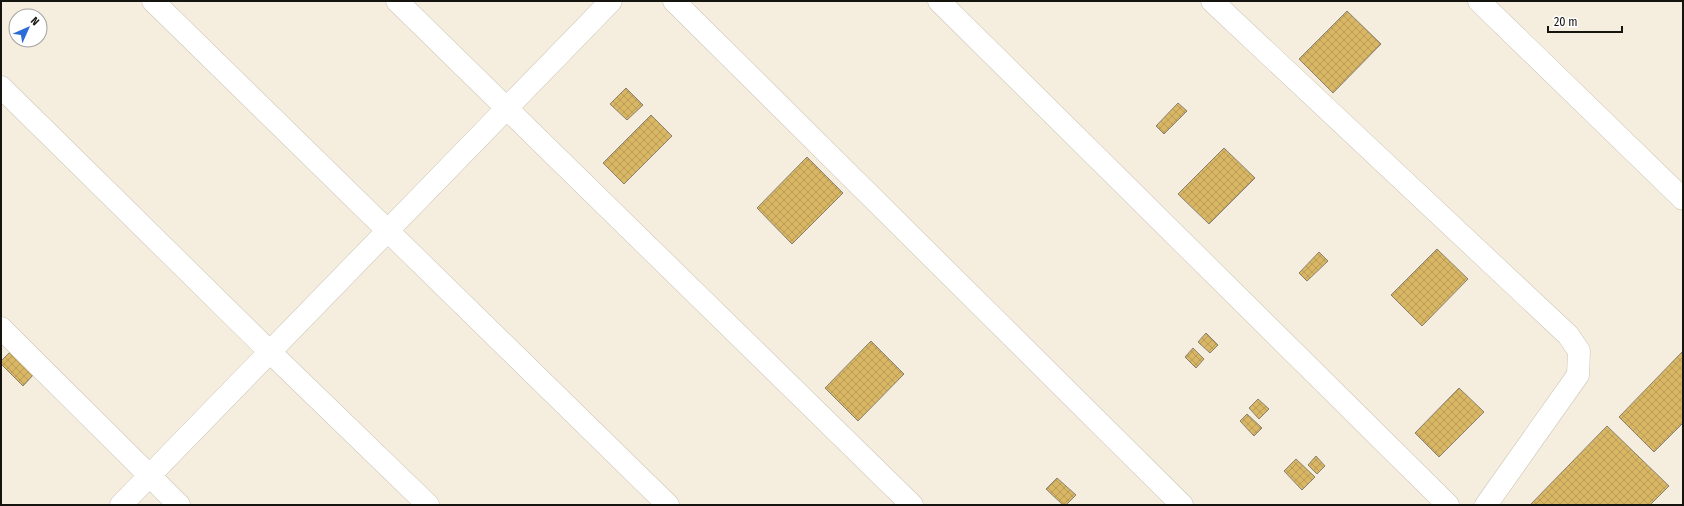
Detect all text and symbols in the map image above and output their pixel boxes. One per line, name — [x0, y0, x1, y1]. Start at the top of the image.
north arrow — [8, 8, 48, 48]
scale bar — [1548, 8, 1622, 34]
text: N — [28, 14, 42, 28]
text: 20 m — [1554, 15, 1578, 29]

